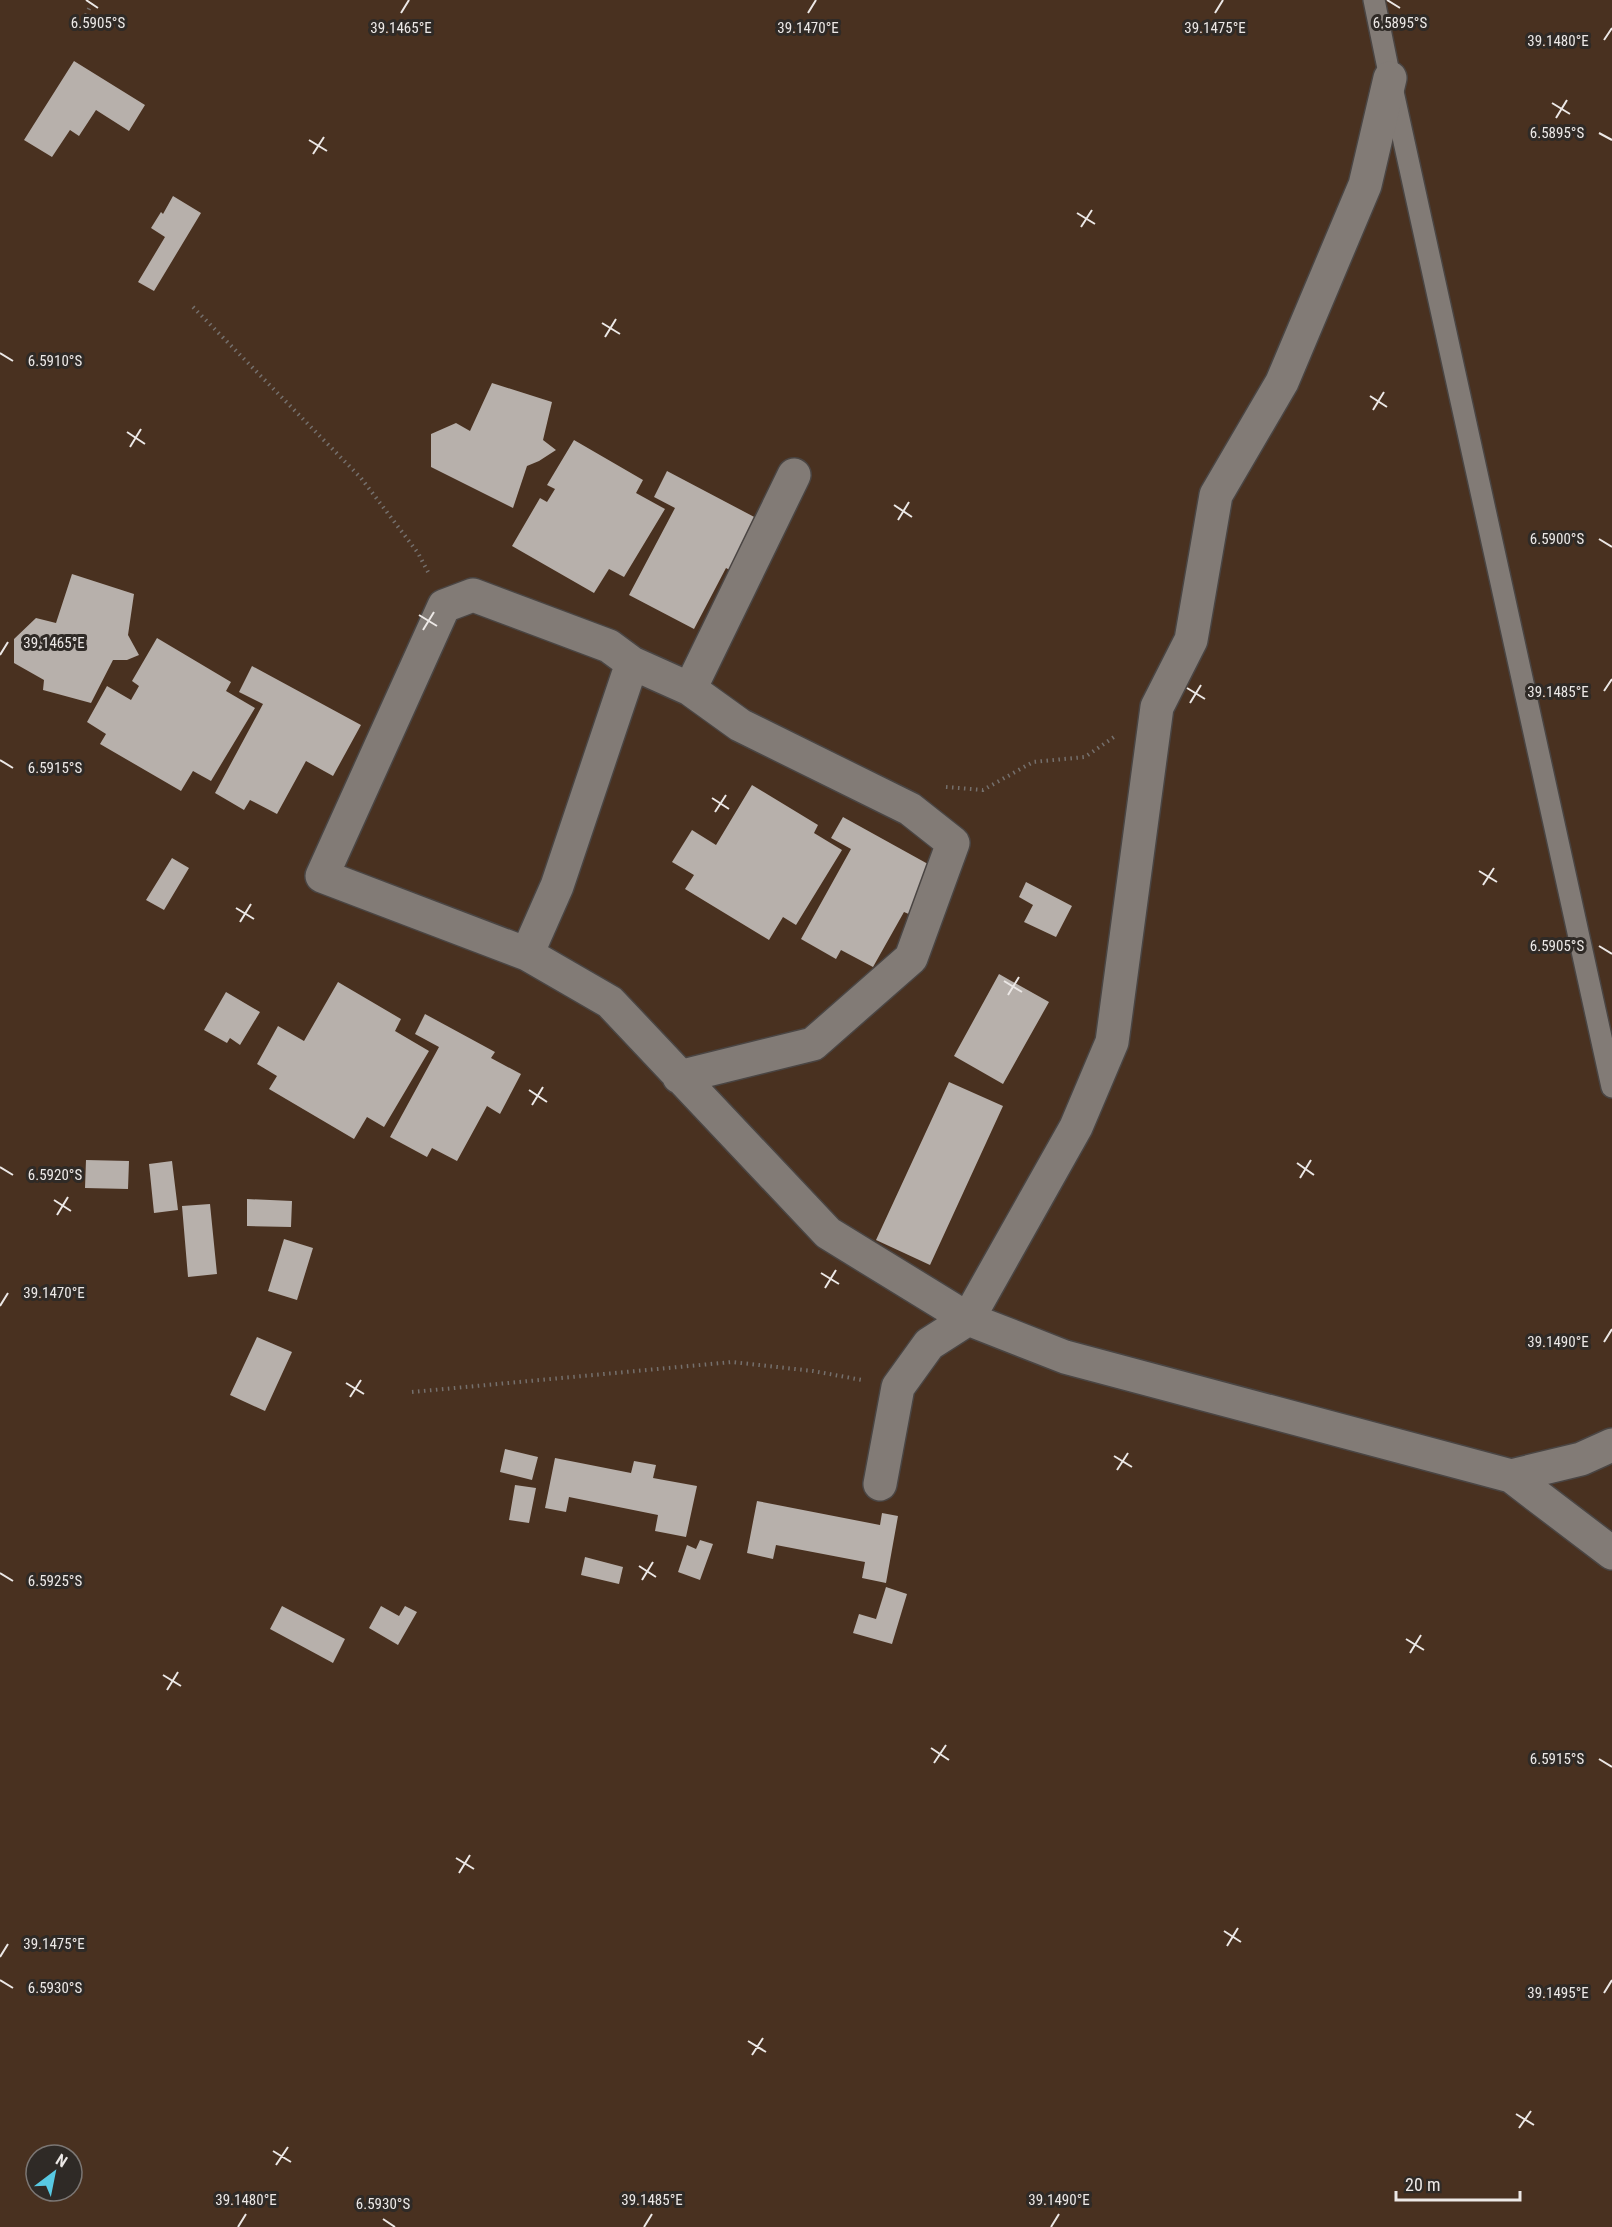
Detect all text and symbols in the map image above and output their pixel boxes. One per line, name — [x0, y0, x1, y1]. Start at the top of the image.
text: 6.5905°S — [71, 14, 125, 32]
text: 6.5895°S — [1373, 14, 1427, 32]
text: 39.1465°E — [370, 19, 432, 37]
text: 39.1470°E — [777, 19, 839, 37]
text: 39.1475°E — [1184, 19, 1246, 37]
text: 39.1480°E — [1527, 32, 1589, 50]
text: 6.5895°S — [1530, 124, 1584, 142]
text: 6.5910°S — [28, 352, 82, 370]
text: 6.5900°S — [1530, 530, 1584, 548]
text: 39.1465°E — [23, 634, 85, 652]
text: 39.1485°E — [1527, 683, 1589, 701]
text: 6.5915°S — [28, 759, 82, 777]
text: 6.5905°S — [1530, 937, 1584, 955]
text: 6.5920°S — [28, 1166, 82, 1184]
text: 39.1470°E — [23, 1284, 85, 1302]
text: 39.1490°E — [1527, 1333, 1589, 1351]
text: 6.5925°S — [28, 1572, 82, 1590]
text: 6.5915°S — [1530, 1750, 1584, 1768]
text: 39.1475°E — [23, 1935, 85, 1953]
text: 6.5930°S — [28, 1979, 82, 1997]
text: 39.1495°E — [1527, 1984, 1589, 2002]
north arrow — [24, 2143, 84, 2203]
text: N — [52, 2150, 71, 2171]
scale bar — [1396, 2164, 1520, 2202]
text: 20 m — [1405, 2174, 1440, 2195]
text: 39.1480°E — [215, 2191, 277, 2209]
text: 39.1485°E — [621, 2191, 683, 2209]
text: 39.1490°E — [1028, 2191, 1090, 2209]
text: 6.5930°S — [356, 2195, 410, 2213]

